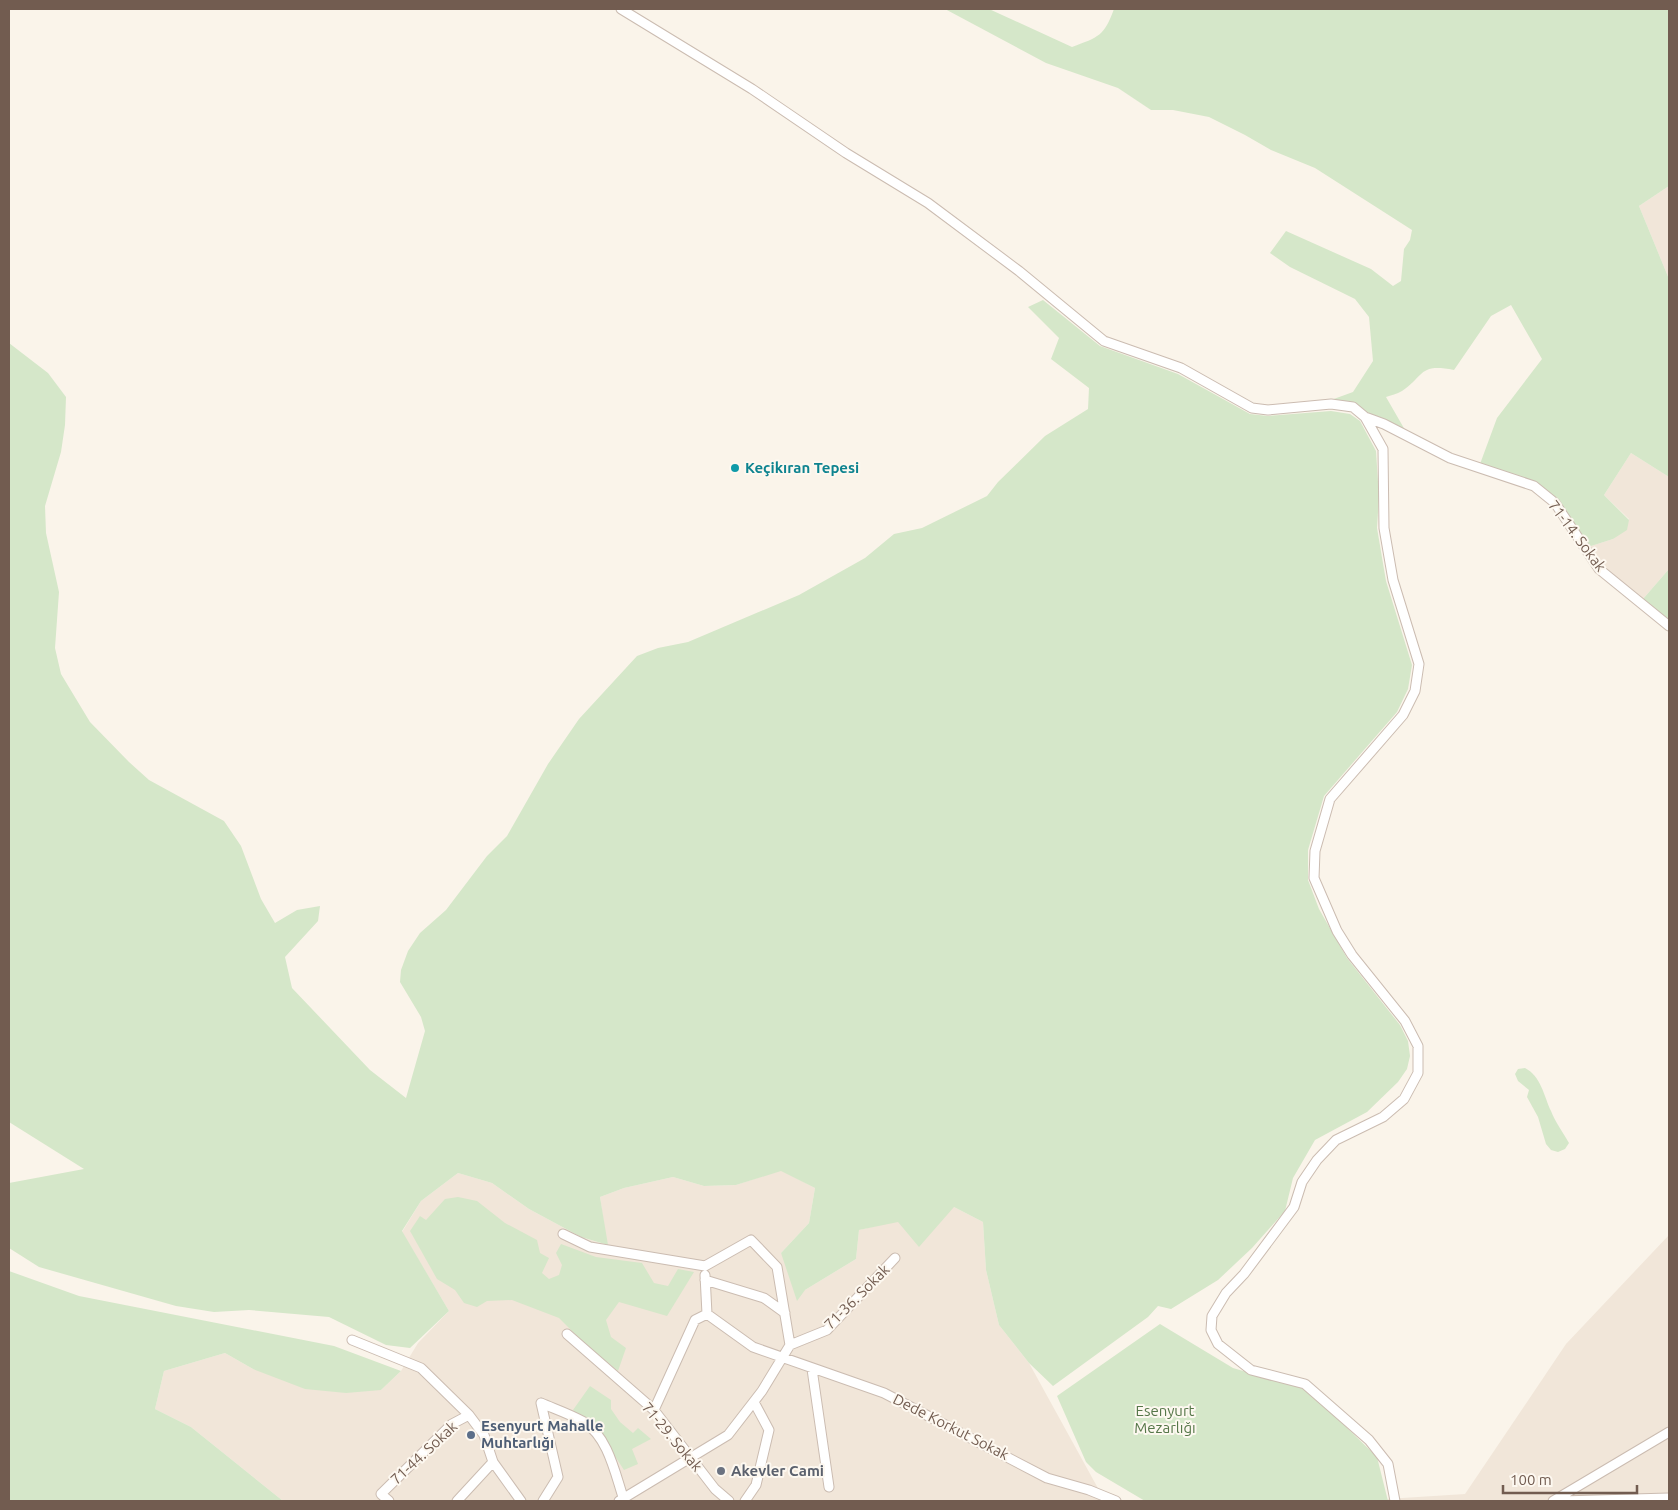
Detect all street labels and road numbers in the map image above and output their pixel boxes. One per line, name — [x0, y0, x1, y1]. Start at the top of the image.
street label: 71-14. Sokak — [1545, 497, 1610, 575]
street label: 71-36. Sokak — [821, 1260, 893, 1333]
street label: Dede Korkut Sokak — [890, 1390, 1012, 1463]
street label: 71-29. Sokak — [639, 1399, 706, 1475]
street label: 71-44. Sokak — [387, 1417, 461, 1488]

